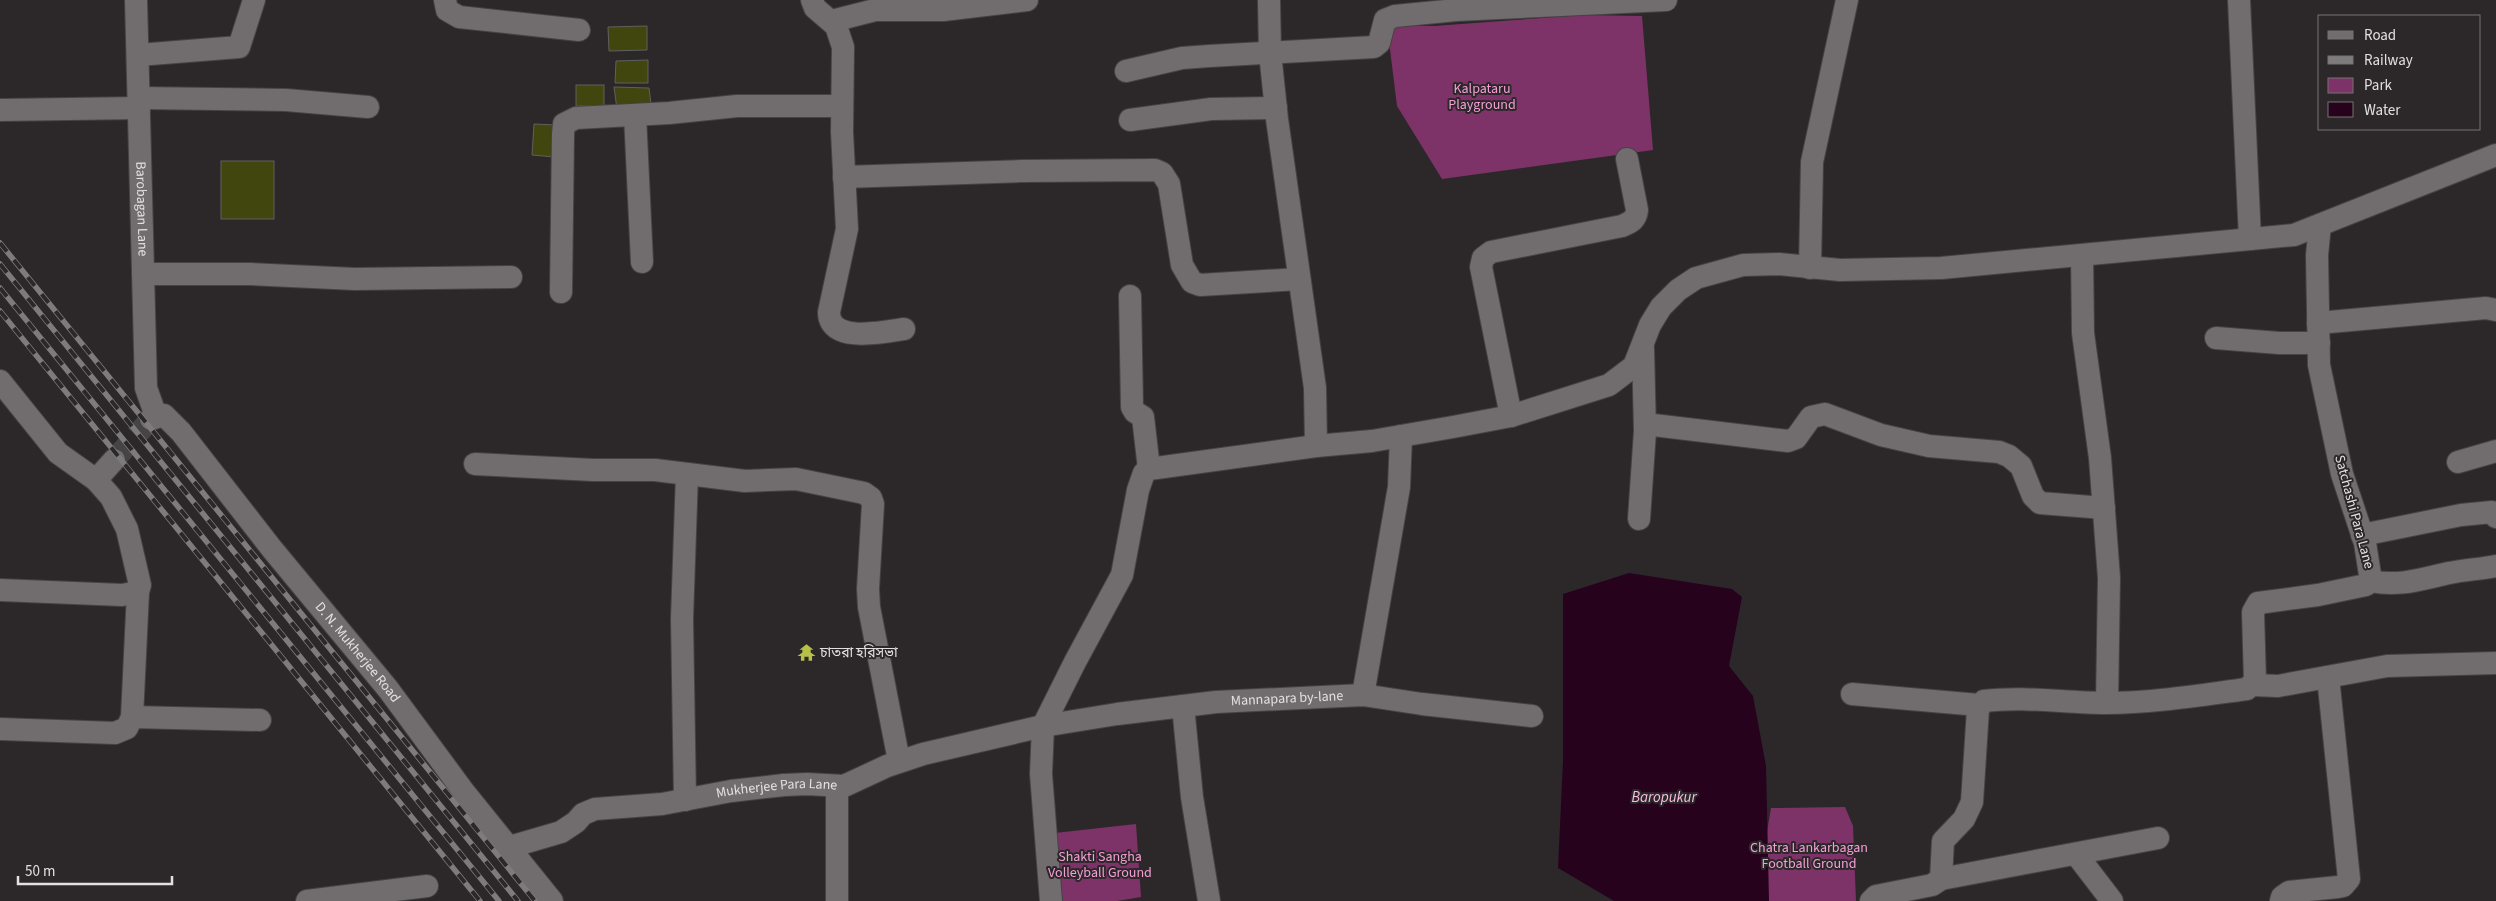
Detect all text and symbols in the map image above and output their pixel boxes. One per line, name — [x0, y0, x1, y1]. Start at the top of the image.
legend — [2318, 15, 2481, 130]
text: Road — [2364, 25, 2396, 46]
text: Railway — [2364, 50, 2413, 71]
text: Park — [2364, 75, 2393, 96]
park label: Kalpataru Playground — [1448, 79, 1516, 115]
text: Water — [2364, 100, 2401, 121]
street label: Barobagan Lane — [130, 161, 153, 257]
street label: Satchashi Para Lane — [2329, 453, 2379, 571]
street label: D. N. Mukherjee Road — [310, 598, 405, 707]
temple icon: চাতরা হরিসভা — [796, 643, 816, 663]
place label: চাতরা হরিসভা — [819, 643, 898, 663]
street label: Mannapara by-lane — [1230, 686, 1344, 711]
street label: Mukherjee Para Lane — [714, 774, 838, 804]
water label: Baropukur — [1631, 787, 1697, 808]
park label: Chatra Lankarbagan Football Ground — [1750, 838, 1868, 874]
park label: Shakti Sangha Volleyball Ground — [1048, 847, 1152, 883]
scale bar — [18, 854, 171, 886]
text: 50 m — [25, 861, 55, 882]

